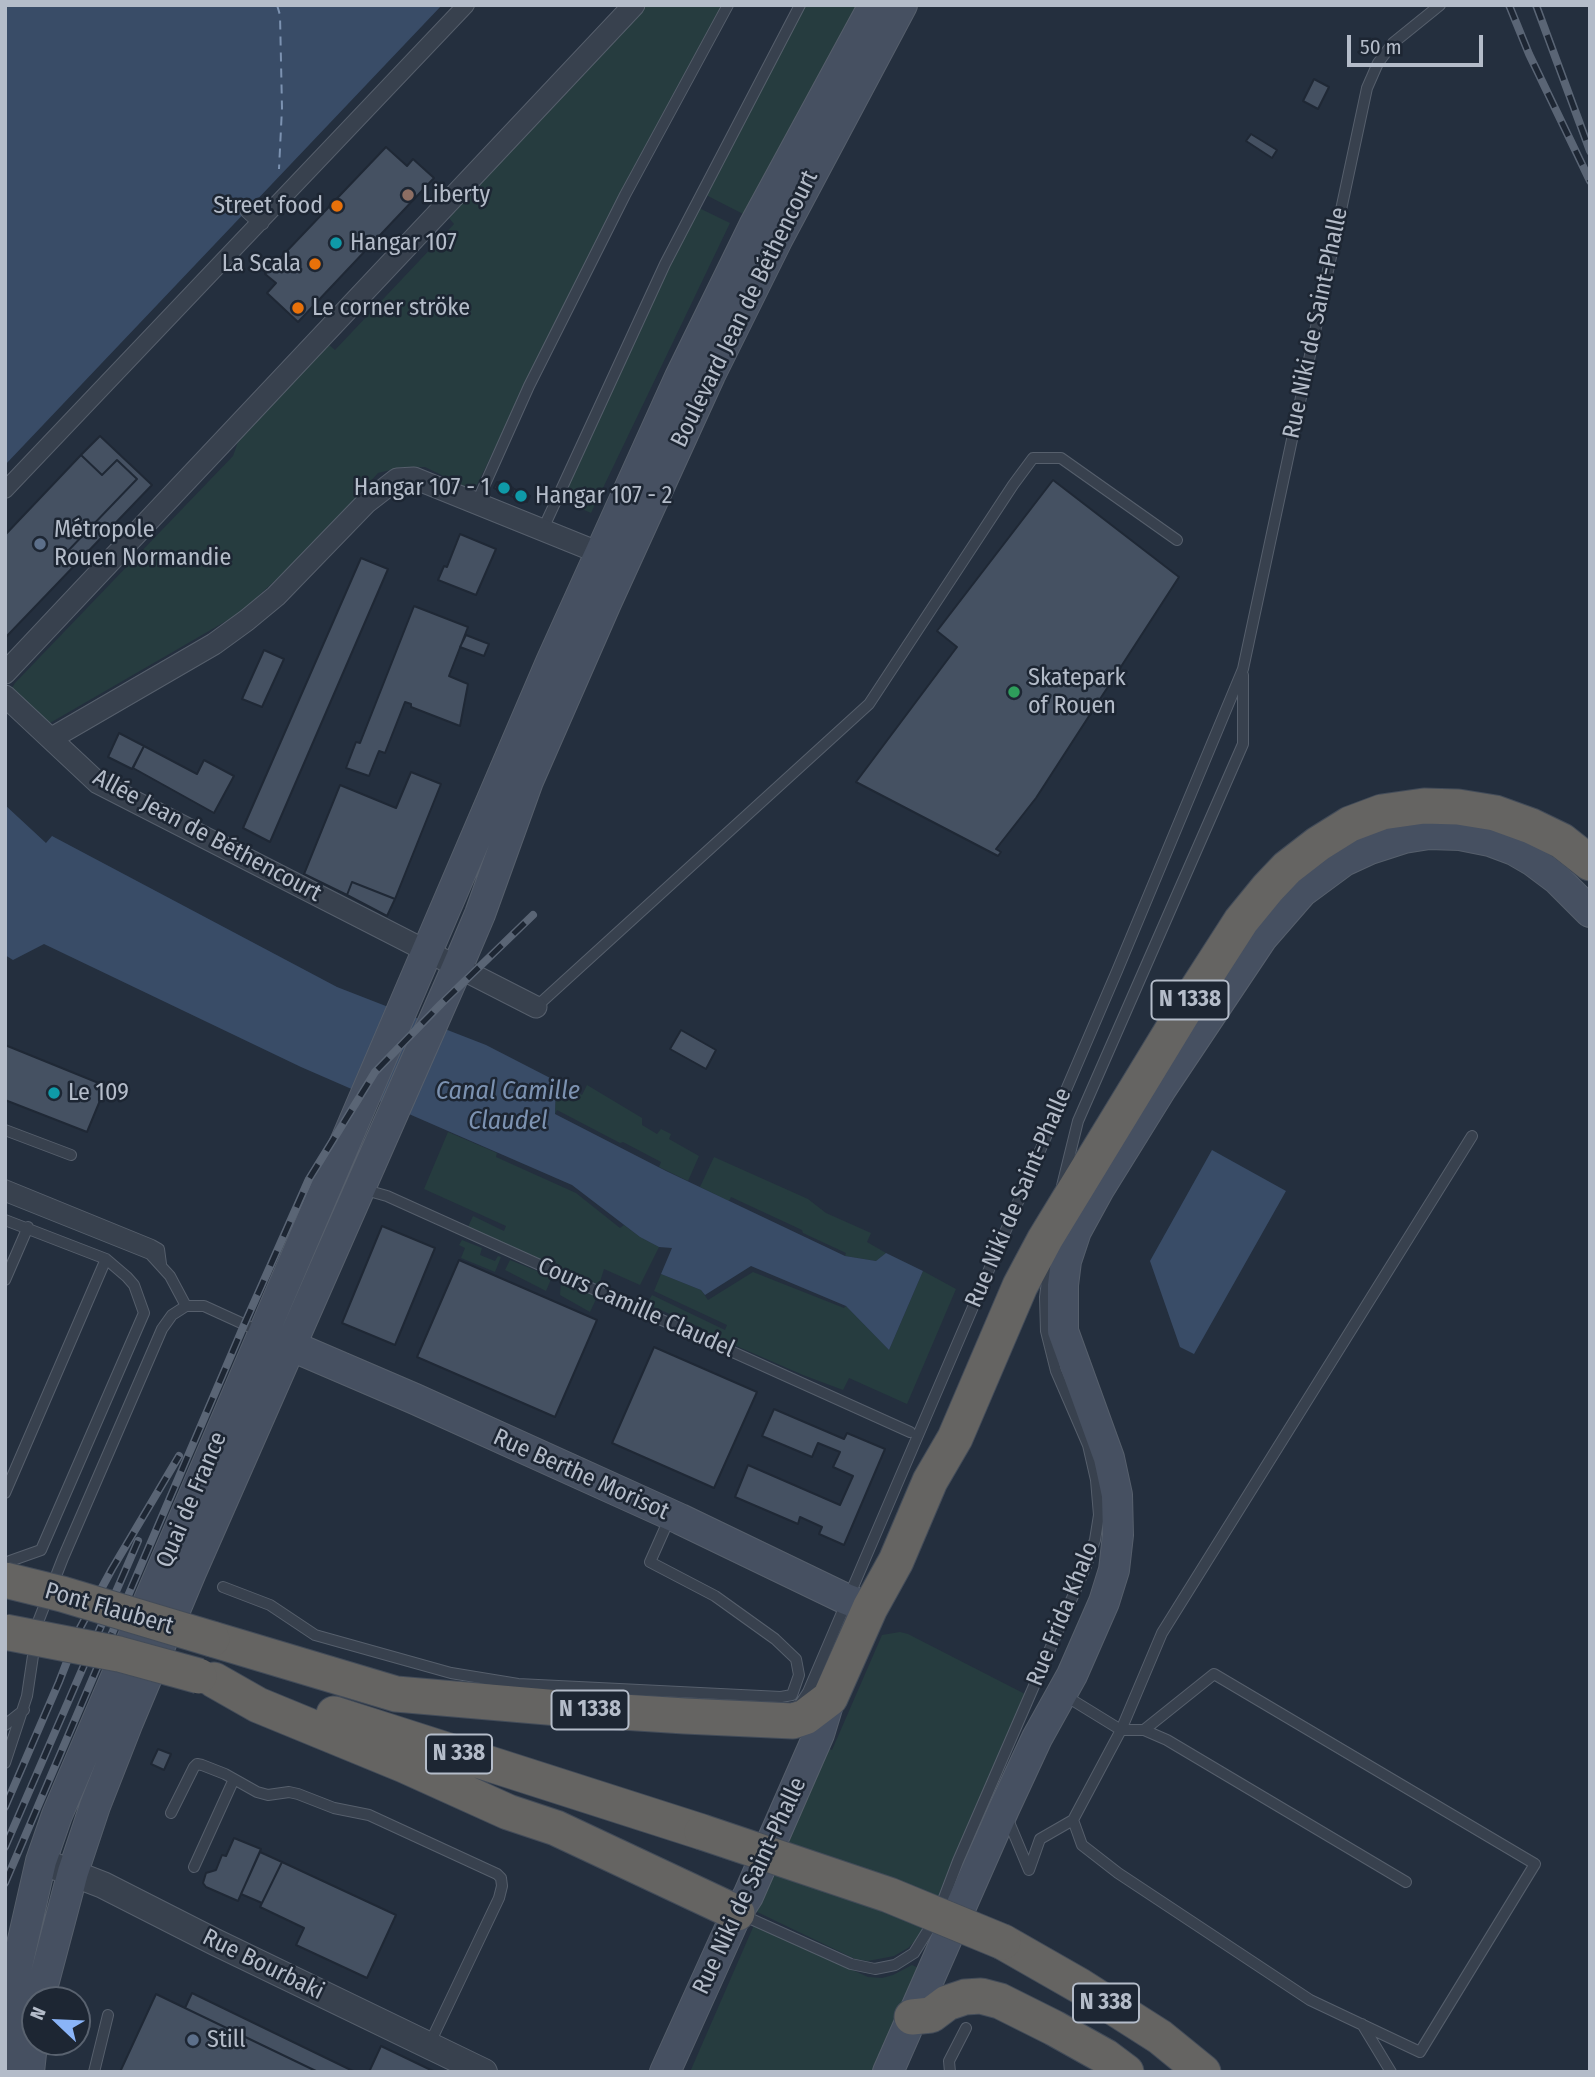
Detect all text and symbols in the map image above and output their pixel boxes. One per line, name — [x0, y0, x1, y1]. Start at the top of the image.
scale bar — [1350, 21, 1486, 65]
text: 50 m — [1360, 34, 1402, 60]
street label: Boulevard Jean de Béthencourt — [665, 166, 825, 452]
place label: Liberty — [422, 181, 490, 209]
marker: Liberty — [400, 187, 416, 203]
place label: Street food — [213, 192, 323, 220]
marker: Street food — [329, 198, 345, 214]
street label: Rue Niki de Saint-Phalle — [1277, 205, 1355, 441]
place label: Hangar 107 — [350, 229, 457, 257]
marker: Hangar 107 — [328, 235, 344, 251]
place label: La Scala — [222, 250, 301, 278]
marker: La Scala — [307, 256, 323, 272]
place label: Le corner ströke — [312, 294, 470, 322]
marker: Le corner ströke — [290, 300, 306, 316]
place label: Hangar 107 - 1 — [354, 474, 490, 502]
marker: Hangar 107 - 1 — [496, 480, 512, 496]
place label: Hangar 107 - 2 — [535, 482, 672, 510]
marker: Hangar 107 - 2 — [513, 488, 529, 504]
place label: Métropole Rouen Normandie — [54, 516, 231, 572]
marker: Métropole Rouen Normandie — [32, 536, 48, 552]
place label: Skatepark of Rouen — [1028, 664, 1126, 720]
marker: Skatepark of Rouen — [1006, 684, 1022, 700]
street label: Allée Jean de Béthencourt — [88, 764, 326, 908]
road number: N 1338 — [1152, 981, 1228, 1020]
water label: Canal Camille Claudel — [436, 1076, 580, 1138]
place label: Le 109 — [68, 1079, 129, 1107]
street label: Rue Niki de Saint-Phalle — [960, 1084, 1078, 1312]
marker: Le 109 — [46, 1085, 62, 1101]
street label: Cours Camille Claudel — [533, 1252, 739, 1364]
street label: Rue Berthe Morisot — [489, 1423, 673, 1527]
street label: Quai de France — [150, 1428, 234, 1572]
street label: Rue Frida Khalo — [1021, 1538, 1105, 1690]
street label: Pont Flaubert — [41, 1577, 177, 1641]
road number: N 1338 — [552, 1690, 628, 1730]
road number: N 338 — [426, 1735, 492, 1774]
street label: Rue Niki de Saint-Phalle — [687, 1773, 813, 1999]
street label: Rue Bourbaki — [198, 1923, 328, 2007]
road number: N 338 — [1073, 1984, 1139, 2022]
north arrow — [21, 1986, 91, 2056]
text: N — [25, 2004, 51, 2023]
place label: Still — [207, 2026, 245, 2054]
marker: Still — [185, 2032, 201, 2048]

